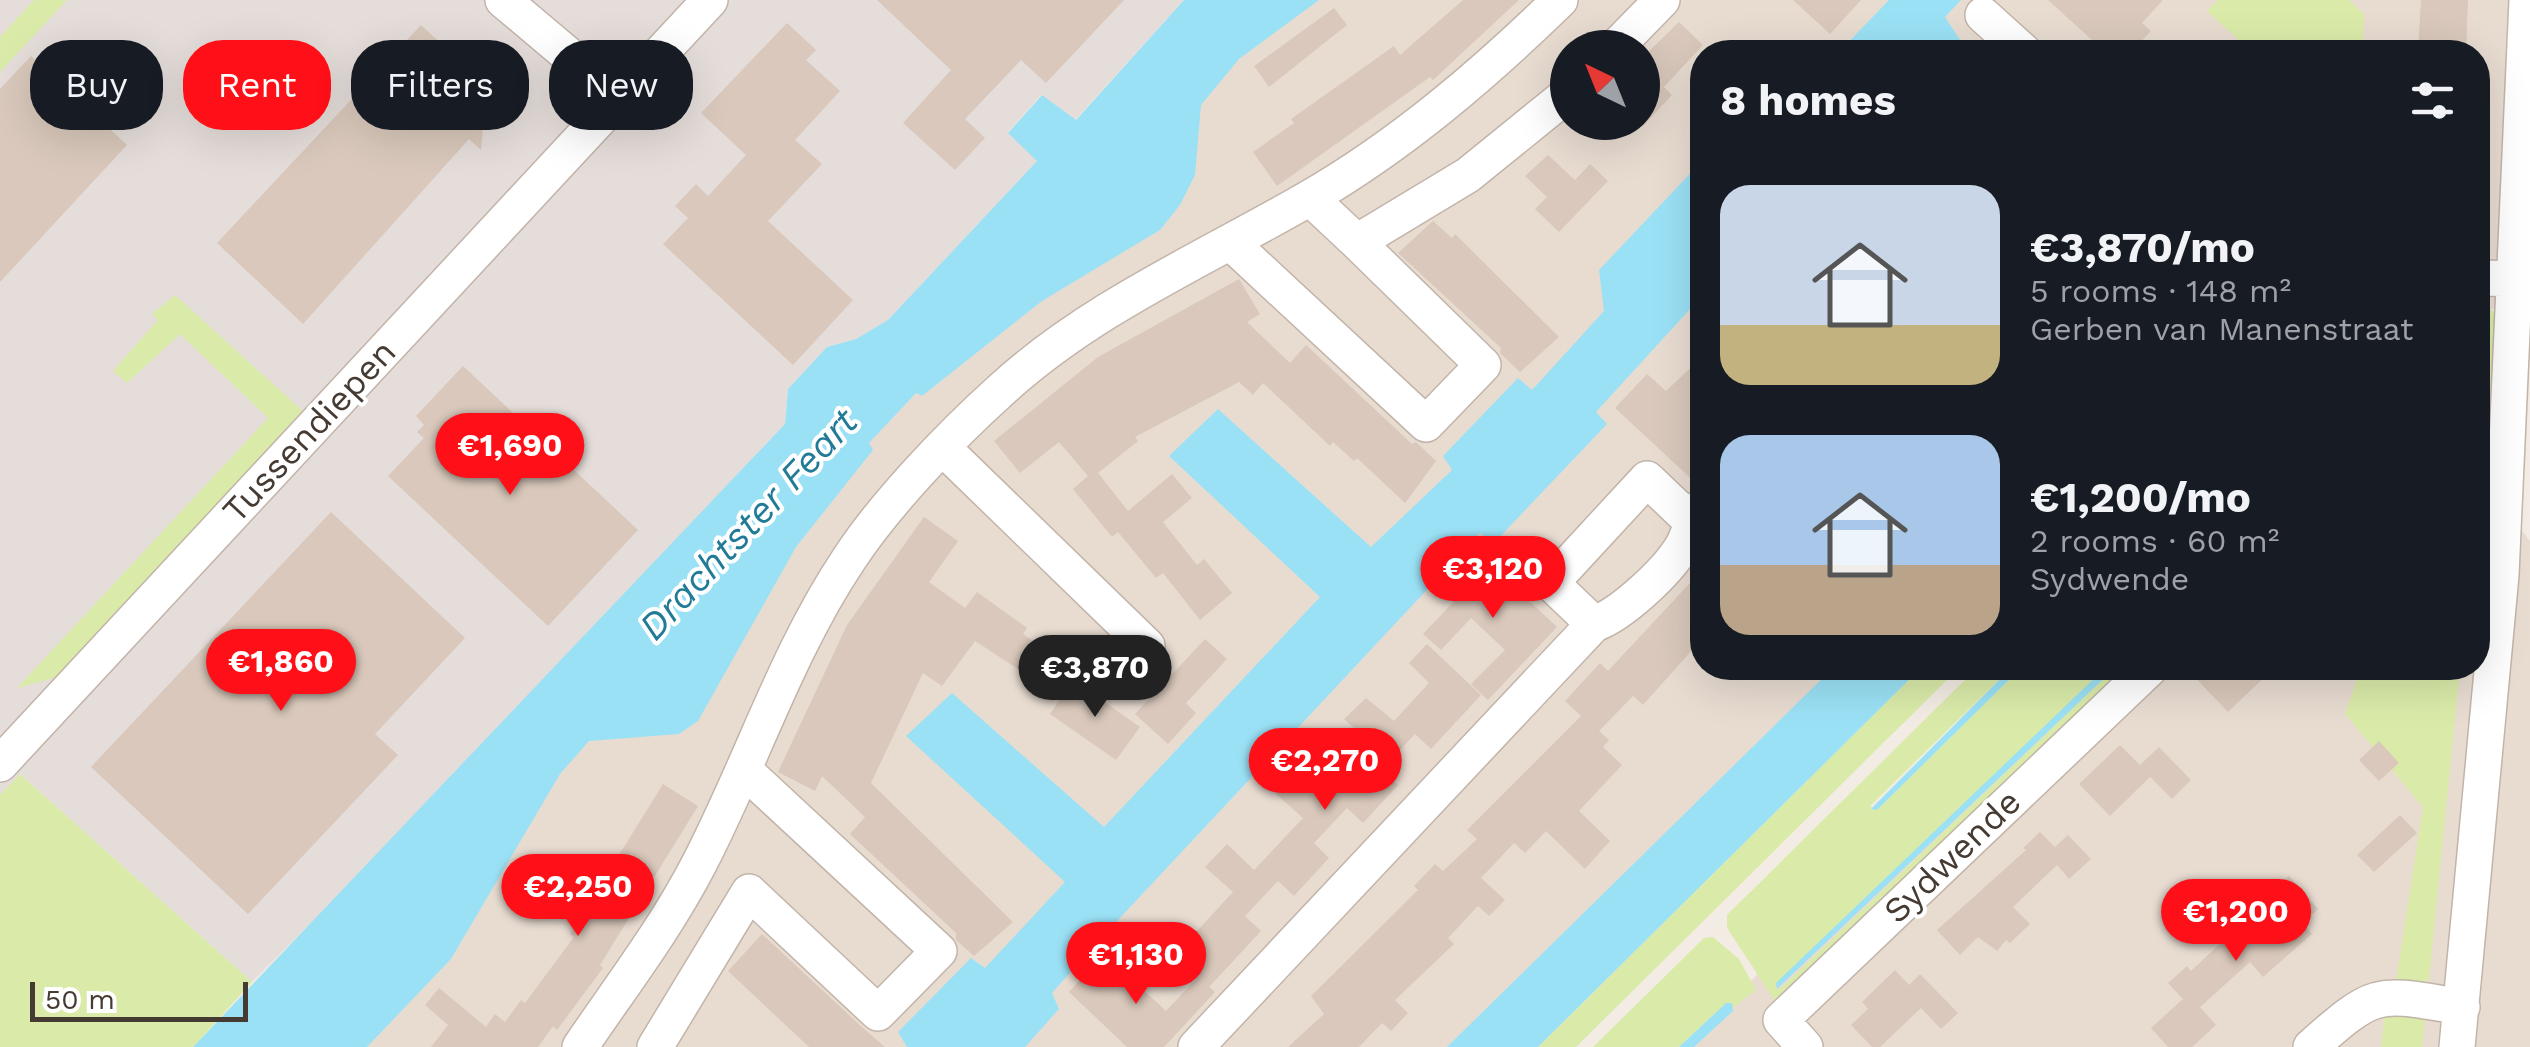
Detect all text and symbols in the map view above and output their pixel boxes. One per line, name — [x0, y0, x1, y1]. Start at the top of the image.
north arrow — [1550, 30, 1660, 140]
map controls — [1550, 30, 1660, 140]
chip: Buy — [30, 40, 163, 130]
chip: Rent — [183, 40, 331, 130]
chip: Filters — [351, 40, 529, 130]
chip: New — [549, 40, 693, 130]
icon: filters — [2405, 73, 2460, 128]
text: 8 homes — [1720, 76, 1896, 125]
text: €3,870/mo — [2030, 223, 2255, 272]
icon: home — [1800, 225, 1920, 345]
text: 5 rooms · 148 m² — [2030, 272, 2291, 310]
text: Gerben van Manenstraat — [2030, 310, 2413, 348]
street label: Tussendiepen — [214, 331, 404, 531]
water label: Drachtster Feart — [630, 399, 867, 649]
pin: €1,690 — [429, 413, 591, 498]
text: €1,690 — [457, 426, 563, 464]
text: €1,200/mo — [2030, 473, 2251, 522]
icon: home — [1800, 475, 1920, 595]
text: 2 rooms · 60 m² — [2030, 522, 2279, 560]
pin: €3,120 — [1412, 536, 1574, 621]
text: €3,120 — [1443, 549, 1543, 587]
text: Sydwende — [2030, 560, 2189, 598]
pin: €1,860 — [200, 629, 362, 714]
pin: €3,870 — [1014, 635, 1176, 720]
text: €1,860 — [228, 642, 334, 680]
text: €3,870 — [1041, 648, 1149, 686]
pin: €2,270 — [1244, 728, 1406, 813]
text: €2,270 — [1271, 741, 1379, 779]
street label: Sydwende — [1875, 780, 2029, 932]
pin: €2,250 — [497, 854, 659, 939]
text: €2,250 — [523, 867, 633, 905]
pin: €1,200 — [2155, 879, 2317, 964]
text: €1,200 — [2183, 892, 2289, 930]
pin: €1,130 — [1055, 922, 1217, 1007]
text: €1,130 — [1088, 935, 1184, 973]
scale bar — [30, 977, 248, 1022]
text: 50 m — [45, 983, 115, 1016]

